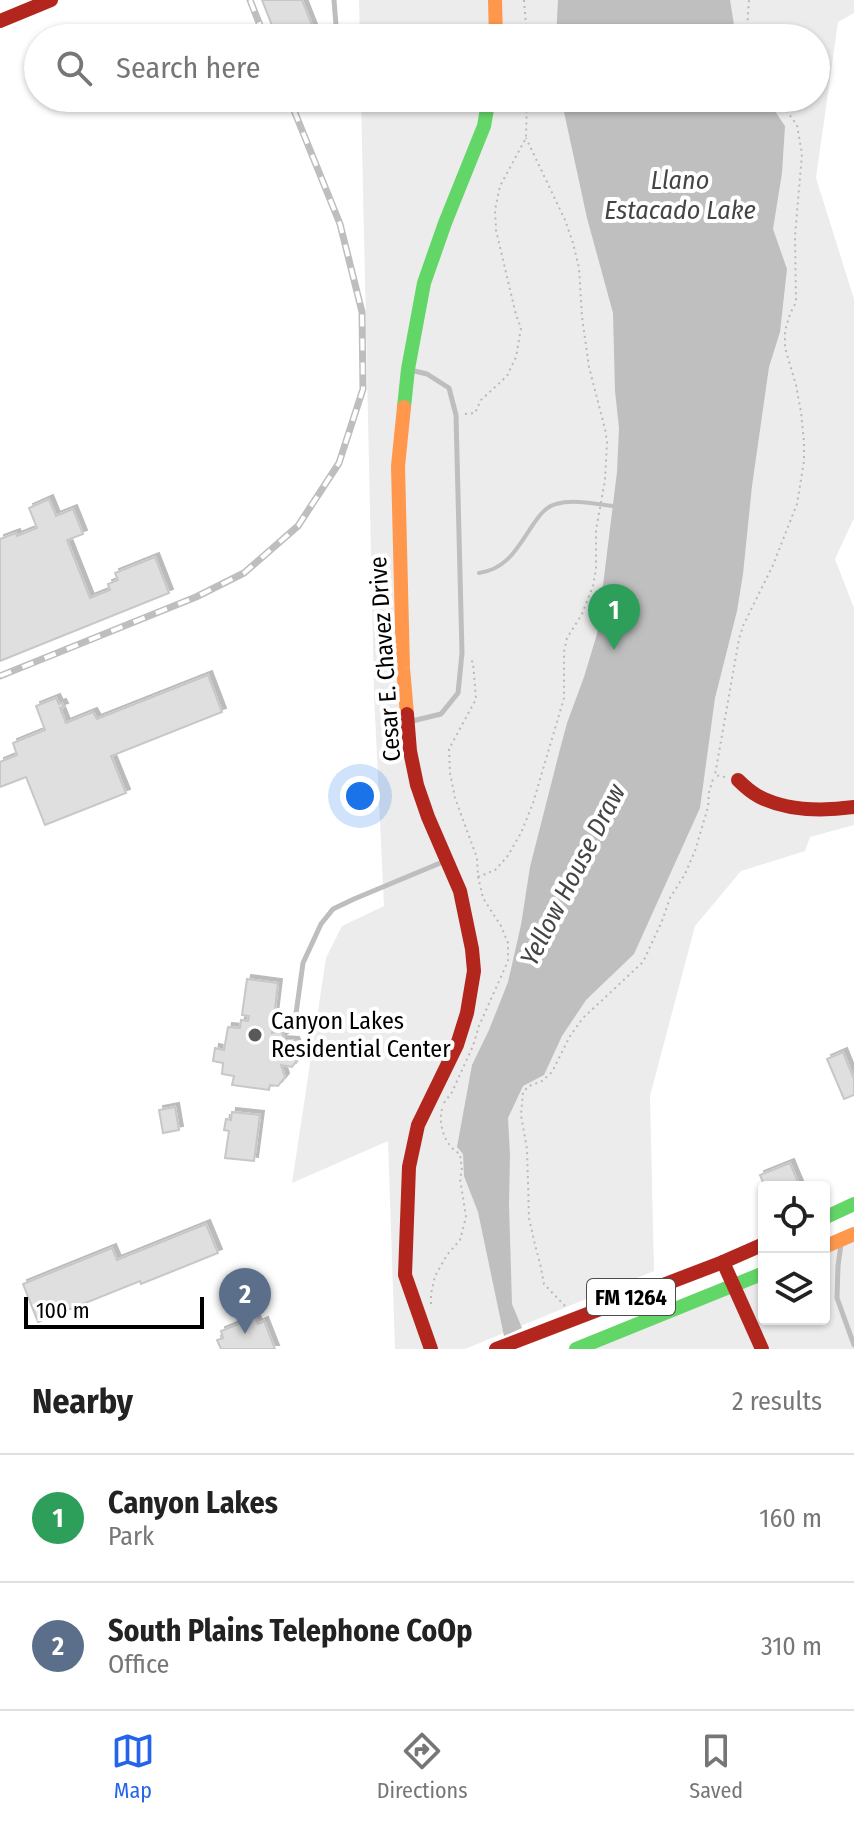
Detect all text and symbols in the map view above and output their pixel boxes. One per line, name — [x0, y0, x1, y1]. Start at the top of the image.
search box — [24, 24, 830, 112]
icon: search — [52, 46, 96, 90]
text: Search here — [116, 50, 261, 86]
water label: Llano Estacado Lake — [604, 165, 756, 226]
street label: Cesar E. Chavez Drive — [364, 555, 406, 763]
pin: 1 — [588, 584, 640, 650]
your location — [340, 776, 380, 816]
water label: Yellow House Draw — [514, 778, 633, 971]
place label: Canyon Lakes Residential Center — [271, 1007, 451, 1063]
marker: Canyon Lakes Residential Center — [246, 1026, 264, 1044]
map controls — [758, 1181, 830, 1325]
button: locate — [758, 1181, 830, 1253]
button: layers — [758, 1253, 830, 1325]
pin: 2 — [219, 1268, 271, 1334]
road number: FM 1264 — [587, 1279, 675, 1315]
scale bar — [24, 1293, 204, 1329]
text: 100 m — [36, 1297, 90, 1324]
text: Nearby — [32, 1381, 133, 1422]
text: 2 results — [732, 1386, 822, 1417]
text: Canyon Lakes — [108, 1485, 278, 1521]
text: 1 — [53, 1503, 64, 1534]
text: 160 m — [759, 1503, 822, 1534]
text: Park — [108, 1521, 154, 1552]
text: South Plains Telephone CoOp — [108, 1613, 473, 1649]
text: 2 — [52, 1631, 64, 1662]
text: 310 m — [761, 1631, 822, 1662]
text: Office — [108, 1649, 169, 1680]
tab: Map — [111, 1729, 155, 1804]
tab: Directions — [377, 1729, 468, 1804]
tab: Saved — [689, 1729, 743, 1804]

